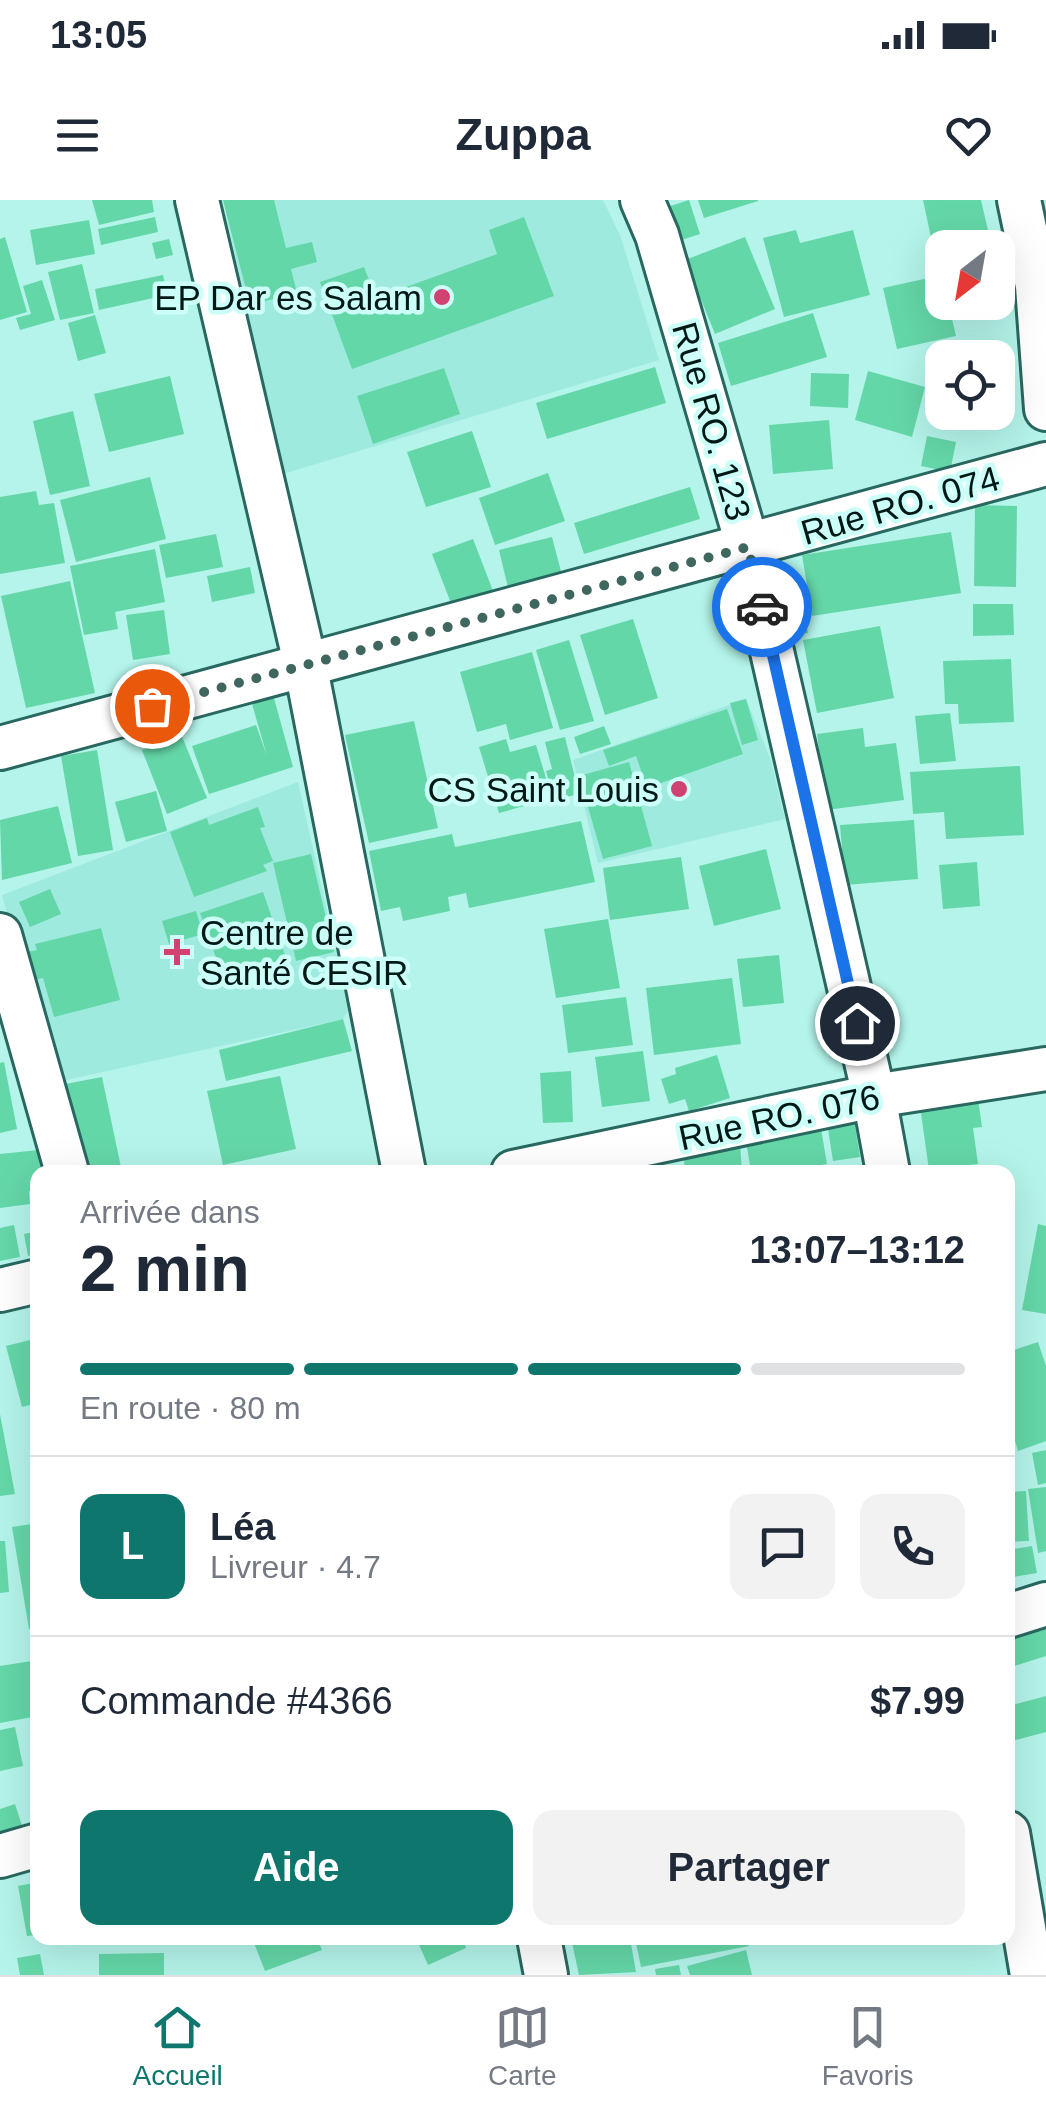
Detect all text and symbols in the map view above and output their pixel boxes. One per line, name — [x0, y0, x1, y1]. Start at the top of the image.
text: 13:05 — [50, 14, 147, 56]
icon: menu — [50, 108, 105, 163]
icon: heart — [941, 108, 996, 163]
text: Zuppa — [456, 109, 590, 160]
north arrow — [925, 230, 1015, 320]
map controls — [925, 230, 1015, 430]
place label: EP Dar es Salam — [154, 278, 422, 317]
marker: EP Dar es Salam — [431, 286, 453, 308]
street label: Rue RO. 123 — [665, 317, 759, 525]
button: locate — [925, 340, 1015, 430]
street label: Rue RO. 074 — [796, 458, 1004, 552]
courier — [712, 557, 812, 657]
icon: car — [735, 580, 790, 635]
pin — [110, 664, 195, 749]
icon: bag — [125, 679, 180, 734]
place label: CS Saint Louis — [427, 770, 659, 809]
marker: CS Saint Louis — [668, 778, 690, 800]
place label: Centre de Santé CESIR — [200, 913, 408, 992]
marker: Centre de Santé CESIR — [164, 939, 190, 965]
pin — [815, 981, 900, 1066]
icon: home — [830, 996, 885, 1051]
street label: Rue RO. 076 — [675, 1077, 883, 1157]
text: Arrivée dans — [80, 1194, 260, 1230]
text: 13:07–13:12 — [749, 1229, 965, 1271]
text: 2 min — [80, 1232, 250, 1305]
text: En route · 80 m — [80, 1390, 301, 1426]
button: chat — [730, 1494, 835, 1599]
button: phone — [860, 1494, 965, 1599]
text: Léa — [210, 1506, 275, 1548]
text: L — [121, 1525, 144, 1567]
text: Livreur · 4.7 — [210, 1549, 381, 1585]
text: Commande #4366 — [80, 1680, 393, 1722]
text: $7.99 — [870, 1680, 965, 1722]
button: Aide — [80, 1810, 513, 1925]
button: Partager — [533, 1810, 965, 1925]
tab: Accueil — [133, 2000, 223, 2092]
tab: Carte — [488, 2000, 556, 2092]
tab: Favoris — [822, 2000, 913, 2092]

